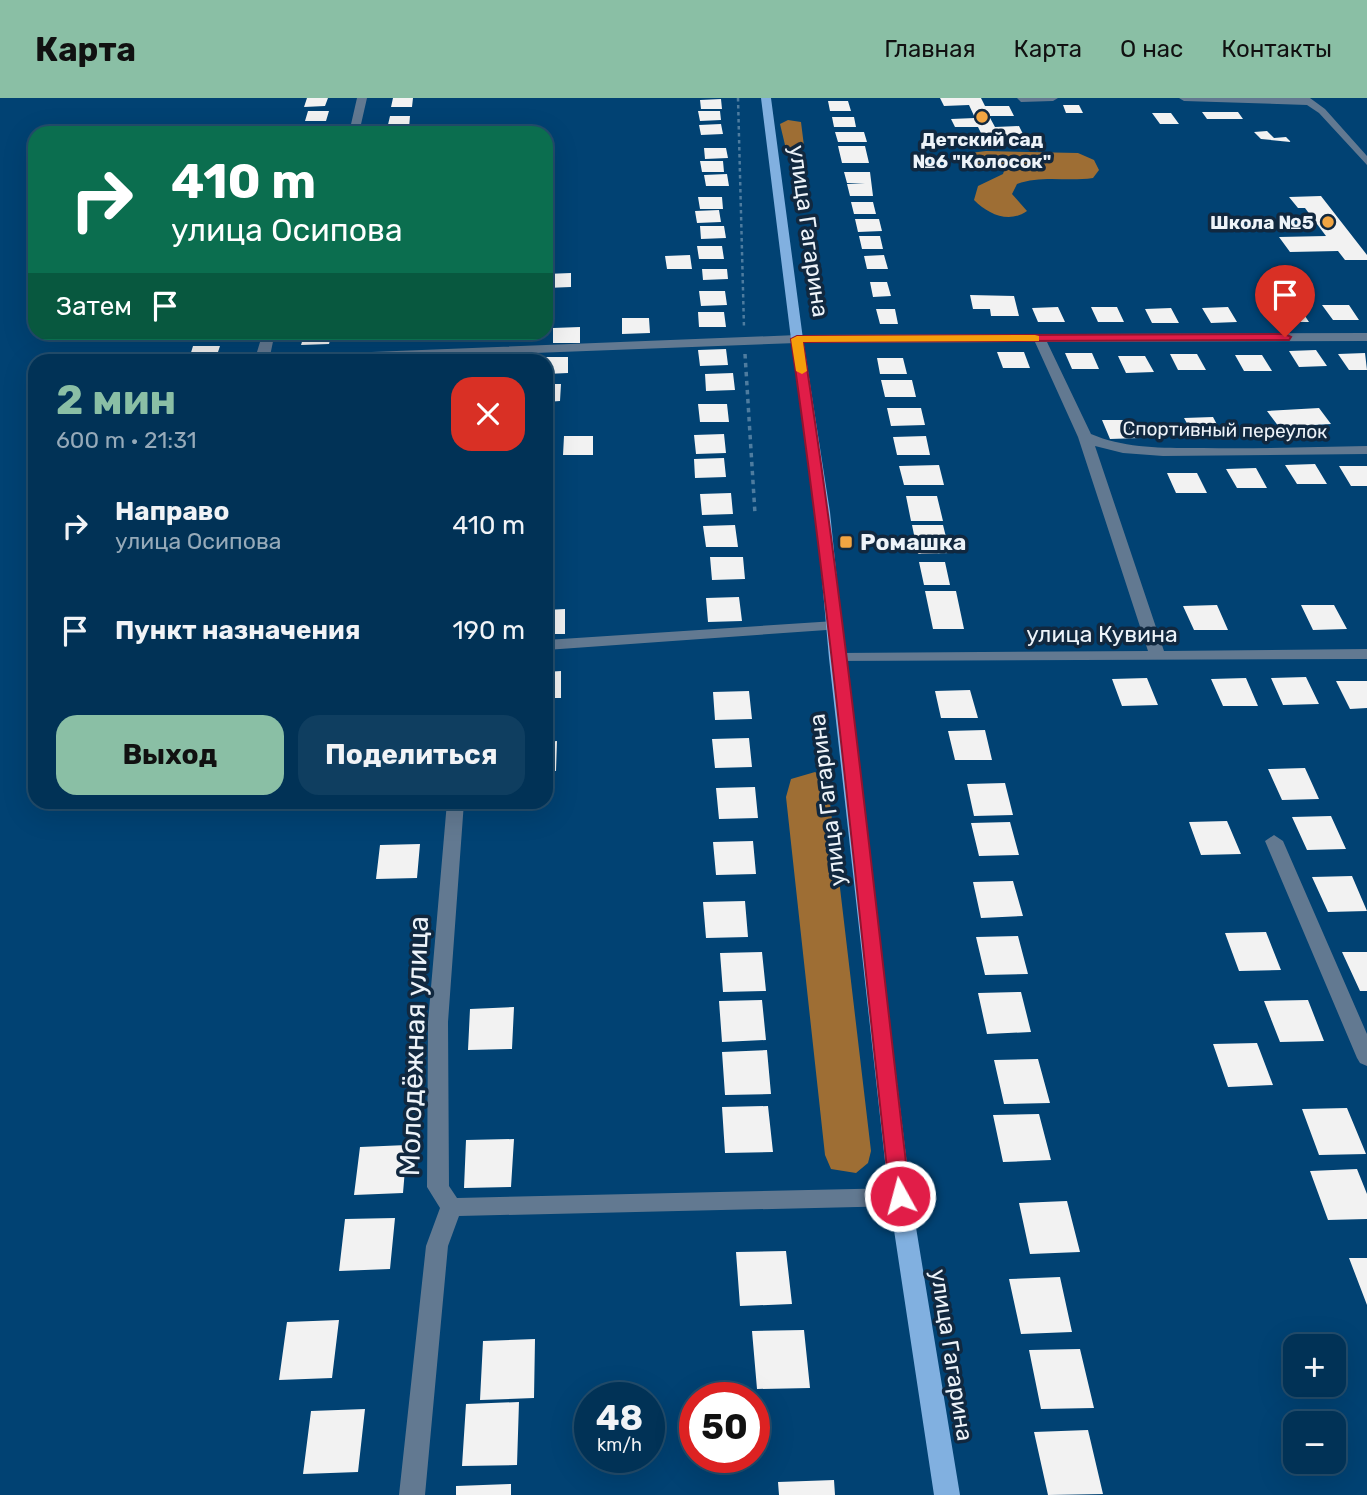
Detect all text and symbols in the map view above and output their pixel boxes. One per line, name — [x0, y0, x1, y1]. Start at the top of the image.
text: Карта — [35, 30, 136, 69]
text: Главная — [884, 35, 976, 63]
text: Карта — [1014, 35, 1082, 63]
text: О нас — [1120, 35, 1183, 63]
text: Контакты — [1221, 35, 1332, 63]
marker: Детский сад №6 "Колосок" — [974, 109, 990, 125]
place label: Детский сад №6 "Колосок" — [913, 128, 1051, 173]
street label: улица Гагарина — [783, 143, 835, 319]
text: 410 m — [171, 152, 316, 210]
icon: right — [56, 154, 147, 245]
text: улица Осипова — [171, 211, 403, 249]
place label: Школа №5 — [1210, 211, 1314, 234]
marker: Школа №5 — [1320, 214, 1336, 230]
pin — [1255, 265, 1315, 337]
icon: arrive — [1266, 276, 1304, 314]
icon: arrive — [146, 287, 184, 325]
text: Затем — [56, 291, 132, 322]
text: 2 мин — [56, 375, 176, 425]
button: close — [451, 377, 525, 451]
street label: Спортивный переулок — [1122, 417, 1328, 443]
text: 600 m · 21:31 — [56, 426, 197, 454]
text: Направо — [115, 496, 229, 527]
icon: right — [56, 507, 94, 545]
text: 410 m — [452, 510, 525, 541]
text: улица Осипова — [115, 527, 281, 555]
place label: Ромашка — [860, 528, 966, 556]
marker: Ромашка — [838, 534, 854, 550]
icon: arrive — [56, 612, 94, 650]
text: Пункт назначения — [115, 615, 360, 646]
text: 190 m — [452, 615, 525, 646]
street label: улица Кувина — [1026, 620, 1178, 648]
street label: улица Гагарина — [803, 712, 851, 888]
button: Выход — [56, 715, 284, 795]
button: Поделиться — [298, 715, 525, 795]
street label: Молодёжная улица — [393, 915, 435, 1177]
position arrow — [863, 1159, 937, 1233]
street label: улица Гагарина — [925, 1267, 979, 1443]
map controls — [1283, 1334, 1346, 1474]
button: + — [1283, 1334, 1346, 1397]
speed limit sign: 50 — [679, 1382, 770, 1473]
text: 48 — [596, 1397, 643, 1439]
button: − — [1283, 1411, 1346, 1474]
text: km/h — [597, 1434, 642, 1456]

